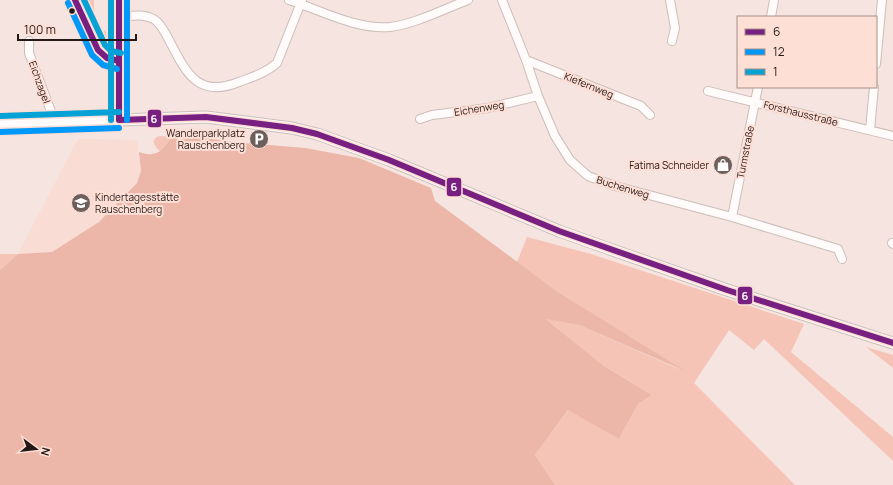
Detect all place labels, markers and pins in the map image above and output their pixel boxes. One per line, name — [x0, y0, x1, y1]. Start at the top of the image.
unlabelled marker — [67, 6, 77, 16]
place label: Wanderparkplatz Rauschenberg — [166, 126, 245, 152]
parking icon: Wanderparkplatz Rauschenberg — [248, 128, 270, 150]
shop icon: Fatima Schneider — [712, 154, 734, 176]
place label: Fatima Schneider — [629, 158, 709, 172]
place label: Kindertagesstätte Rauschenberg — [95, 190, 179, 216]
school or university icon: Kindertagesstätte Rauschenberg — [70, 192, 92, 214]

